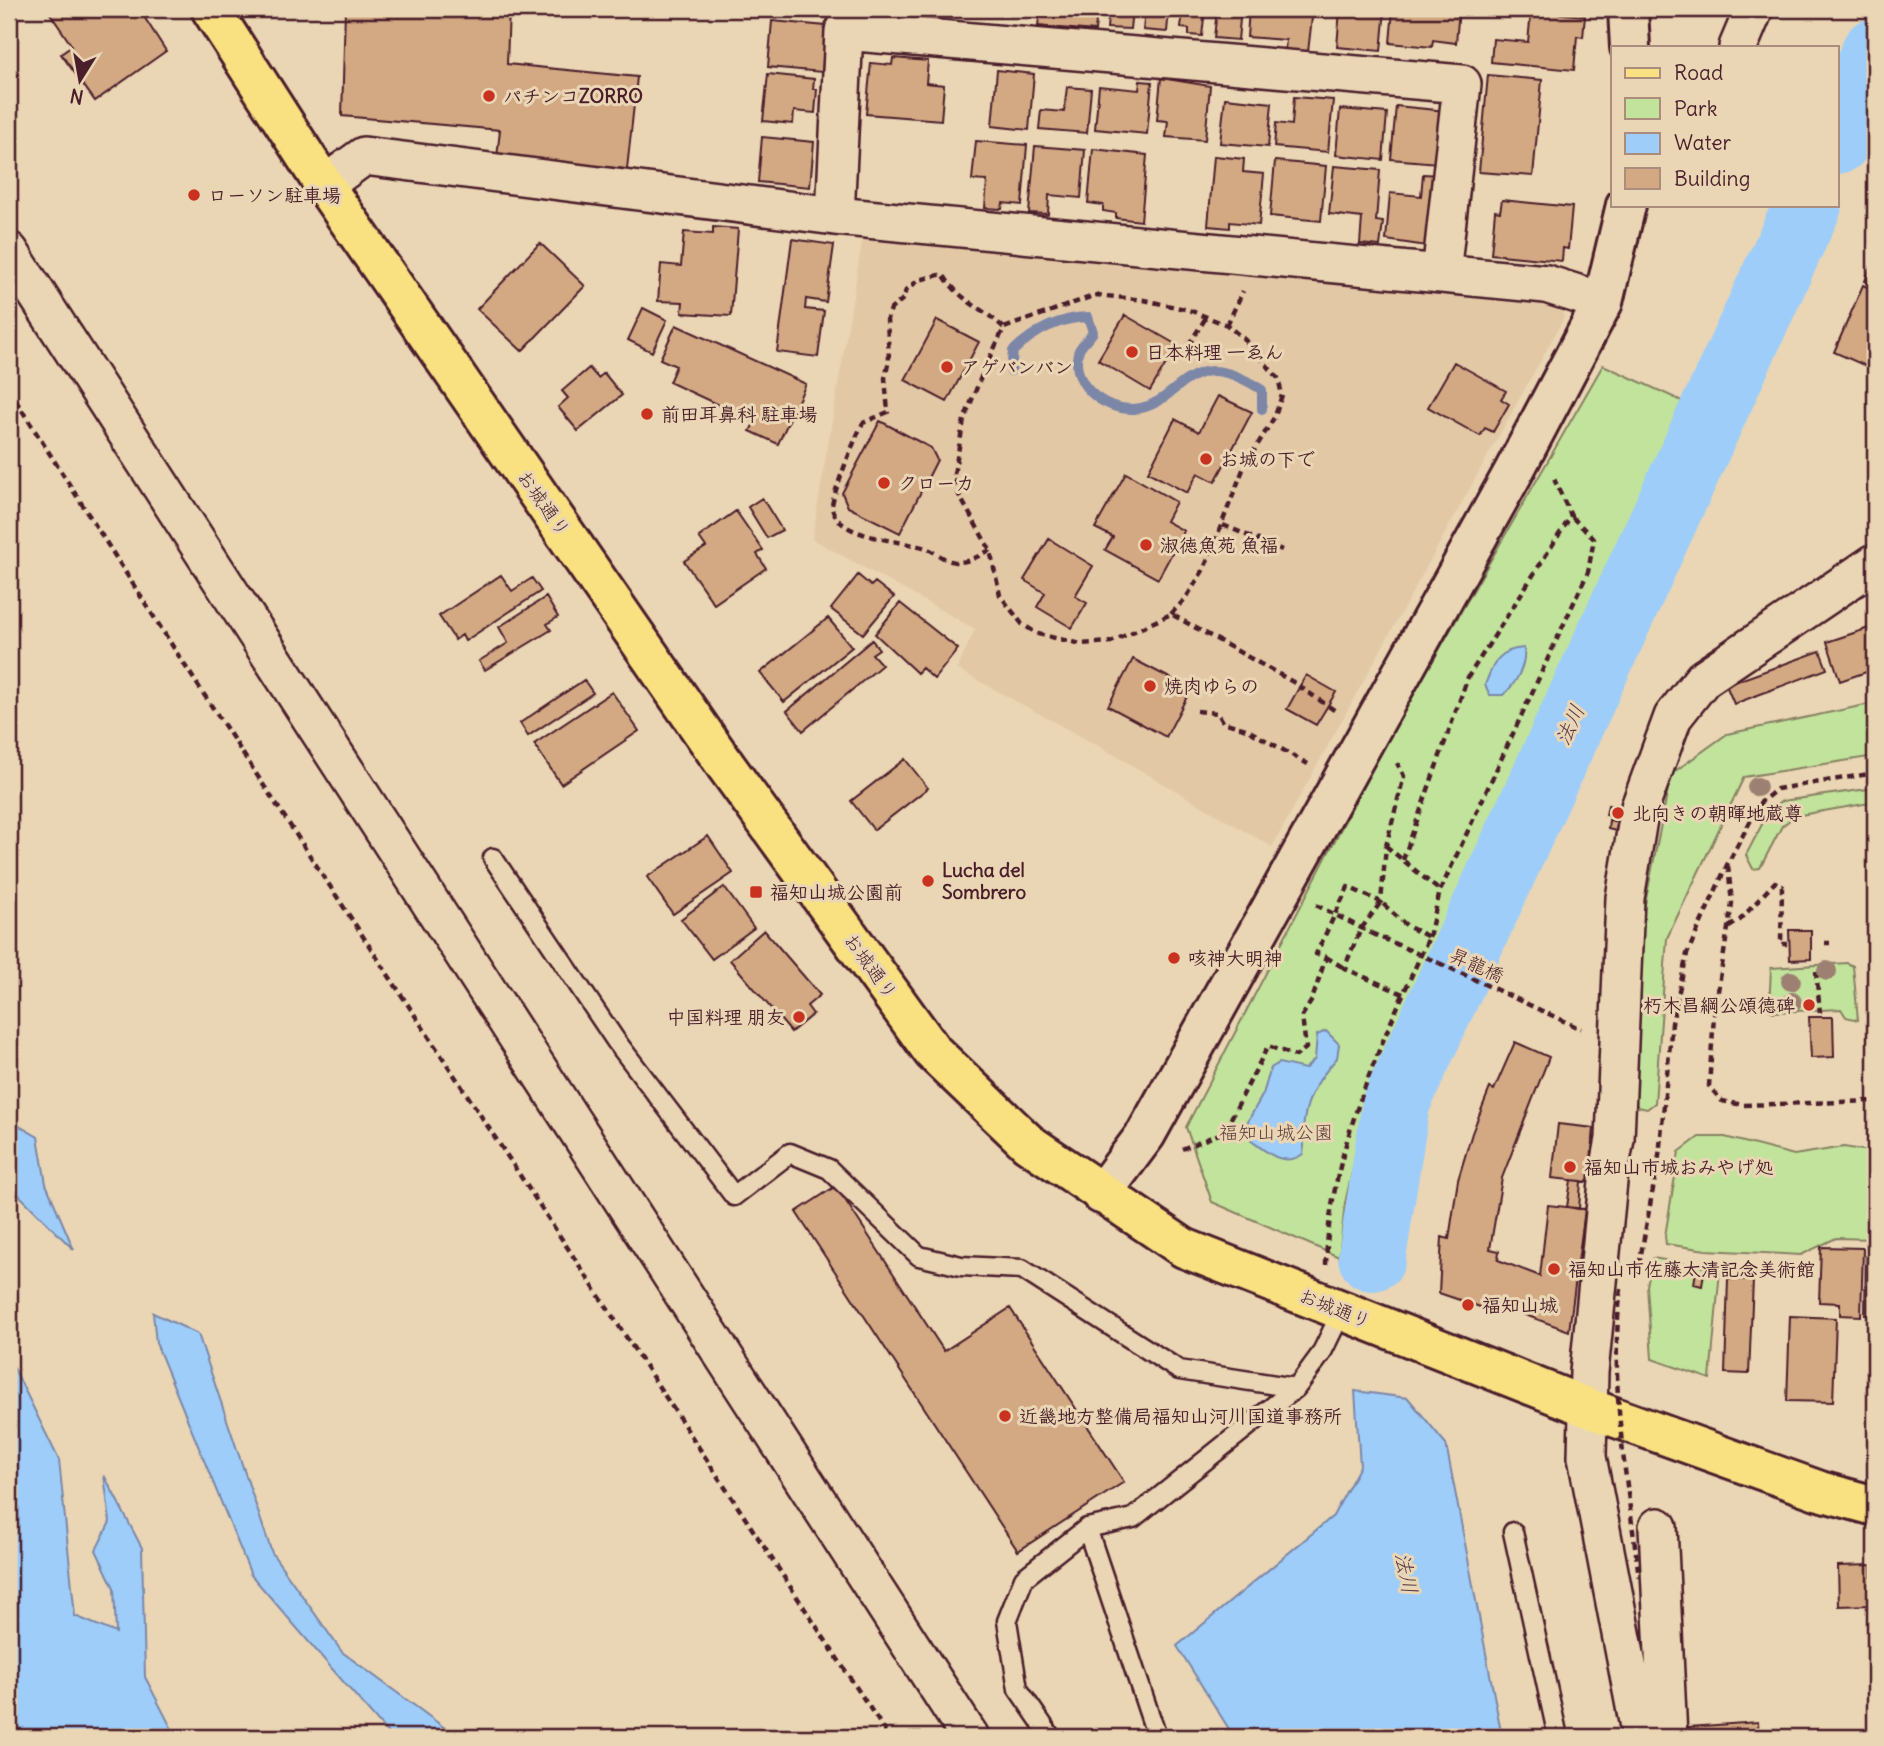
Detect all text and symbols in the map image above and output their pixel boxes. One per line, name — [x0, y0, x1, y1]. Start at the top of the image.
north arrow — [46, 46, 116, 116]
legend — [1611, 46, 1839, 206]
text: Road — [1674, 59, 1723, 86]
text: N — [68, 84, 85, 110]
place label: パチンコZORRO — [503, 84, 643, 108]
marker: パチンコZORRO — [481, 88, 497, 104]
text: Park — [1674, 95, 1717, 122]
text: Water — [1674, 129, 1732, 156]
text: Building — [1674, 165, 1750, 192]
place label: ローソン駐車場 — [208, 183, 341, 207]
marker: ローソン駐車場 — [186, 187, 202, 203]
place label: 日本料理 一ゑん — [1146, 340, 1284, 364]
marker: 日本料理 一ゑん — [1124, 344, 1140, 360]
place label: アゲバンバン — [961, 355, 1073, 379]
marker: アゲバンバン — [939, 359, 955, 375]
place label: 前田耳鼻科 駐車場 — [661, 402, 818, 426]
marker: 前田耳鼻科 駐車場 — [639, 406, 655, 422]
place label: お城の下で — [1220, 447, 1315, 471]
marker: お城の下で — [1198, 451, 1214, 467]
street label: お城通り — [512, 465, 576, 541]
place label: クローカ — [898, 471, 974, 495]
marker: クローカ — [876, 475, 892, 491]
place label: 淑徳魚苑 魚福 — [1160, 533, 1279, 557]
marker: 淑徳魚苑 魚福 — [1138, 537, 1154, 553]
place label: 焼肉ゆらの — [1164, 674, 1259, 698]
marker: 焼肉ゆらの — [1142, 678, 1158, 694]
water label: 法川 — [1548, 700, 1591, 750]
place label: 北向きの朝暉地蔵尊 — [1632, 801, 1803, 825]
marker: 北向きの朝暉地蔵尊 — [1610, 805, 1626, 821]
place label: Lucha del Sombrero — [942, 858, 1026, 904]
marker: Lucha del Sombrero — [920, 873, 936, 889]
place label: 福知山城公園前 — [770, 880, 903, 904]
marker: 福知山城公園前 — [748, 884, 764, 900]
street label: お城通り — [839, 928, 903, 1004]
street label: 昇龍橋 — [1446, 942, 1508, 988]
place label: 咳神大明神 — [1188, 946, 1283, 970]
marker: 咳神大明神 — [1166, 950, 1182, 966]
place label: 朽木昌綱公頌德碑 — [1643, 993, 1795, 1017]
marker: 朽木昌綱公頌德碑 — [1801, 997, 1817, 1013]
place label: 中国料理 朋友 — [666, 1005, 785, 1029]
marker: 中国料理 朋友 — [791, 1009, 807, 1025]
park label: 福知山城公園 — [1219, 1120, 1333, 1144]
place label: 福知山市城おみやげ処 — [1584, 1155, 1773, 1179]
marker: 福知山市城おみやげ処 — [1562, 1159, 1578, 1175]
place label: 福知山市佐藤太清記念美術館 — [1568, 1257, 1815, 1281]
marker: 福知山市佐藤太清記念美術館 — [1546, 1261, 1562, 1277]
street label: お城通り — [1295, 1283, 1375, 1333]
place label: 福知山城 — [1482, 1293, 1558, 1317]
marker: 福知山城 — [1460, 1297, 1476, 1313]
place label: 近畿地方整備局福知山河川国道事務所 — [1019, 1404, 1342, 1428]
marker: 近畿地方整備局福知山河川国道事務所 — [997, 1408, 1013, 1424]
water label: 法川 — [1389, 1550, 1424, 1596]

